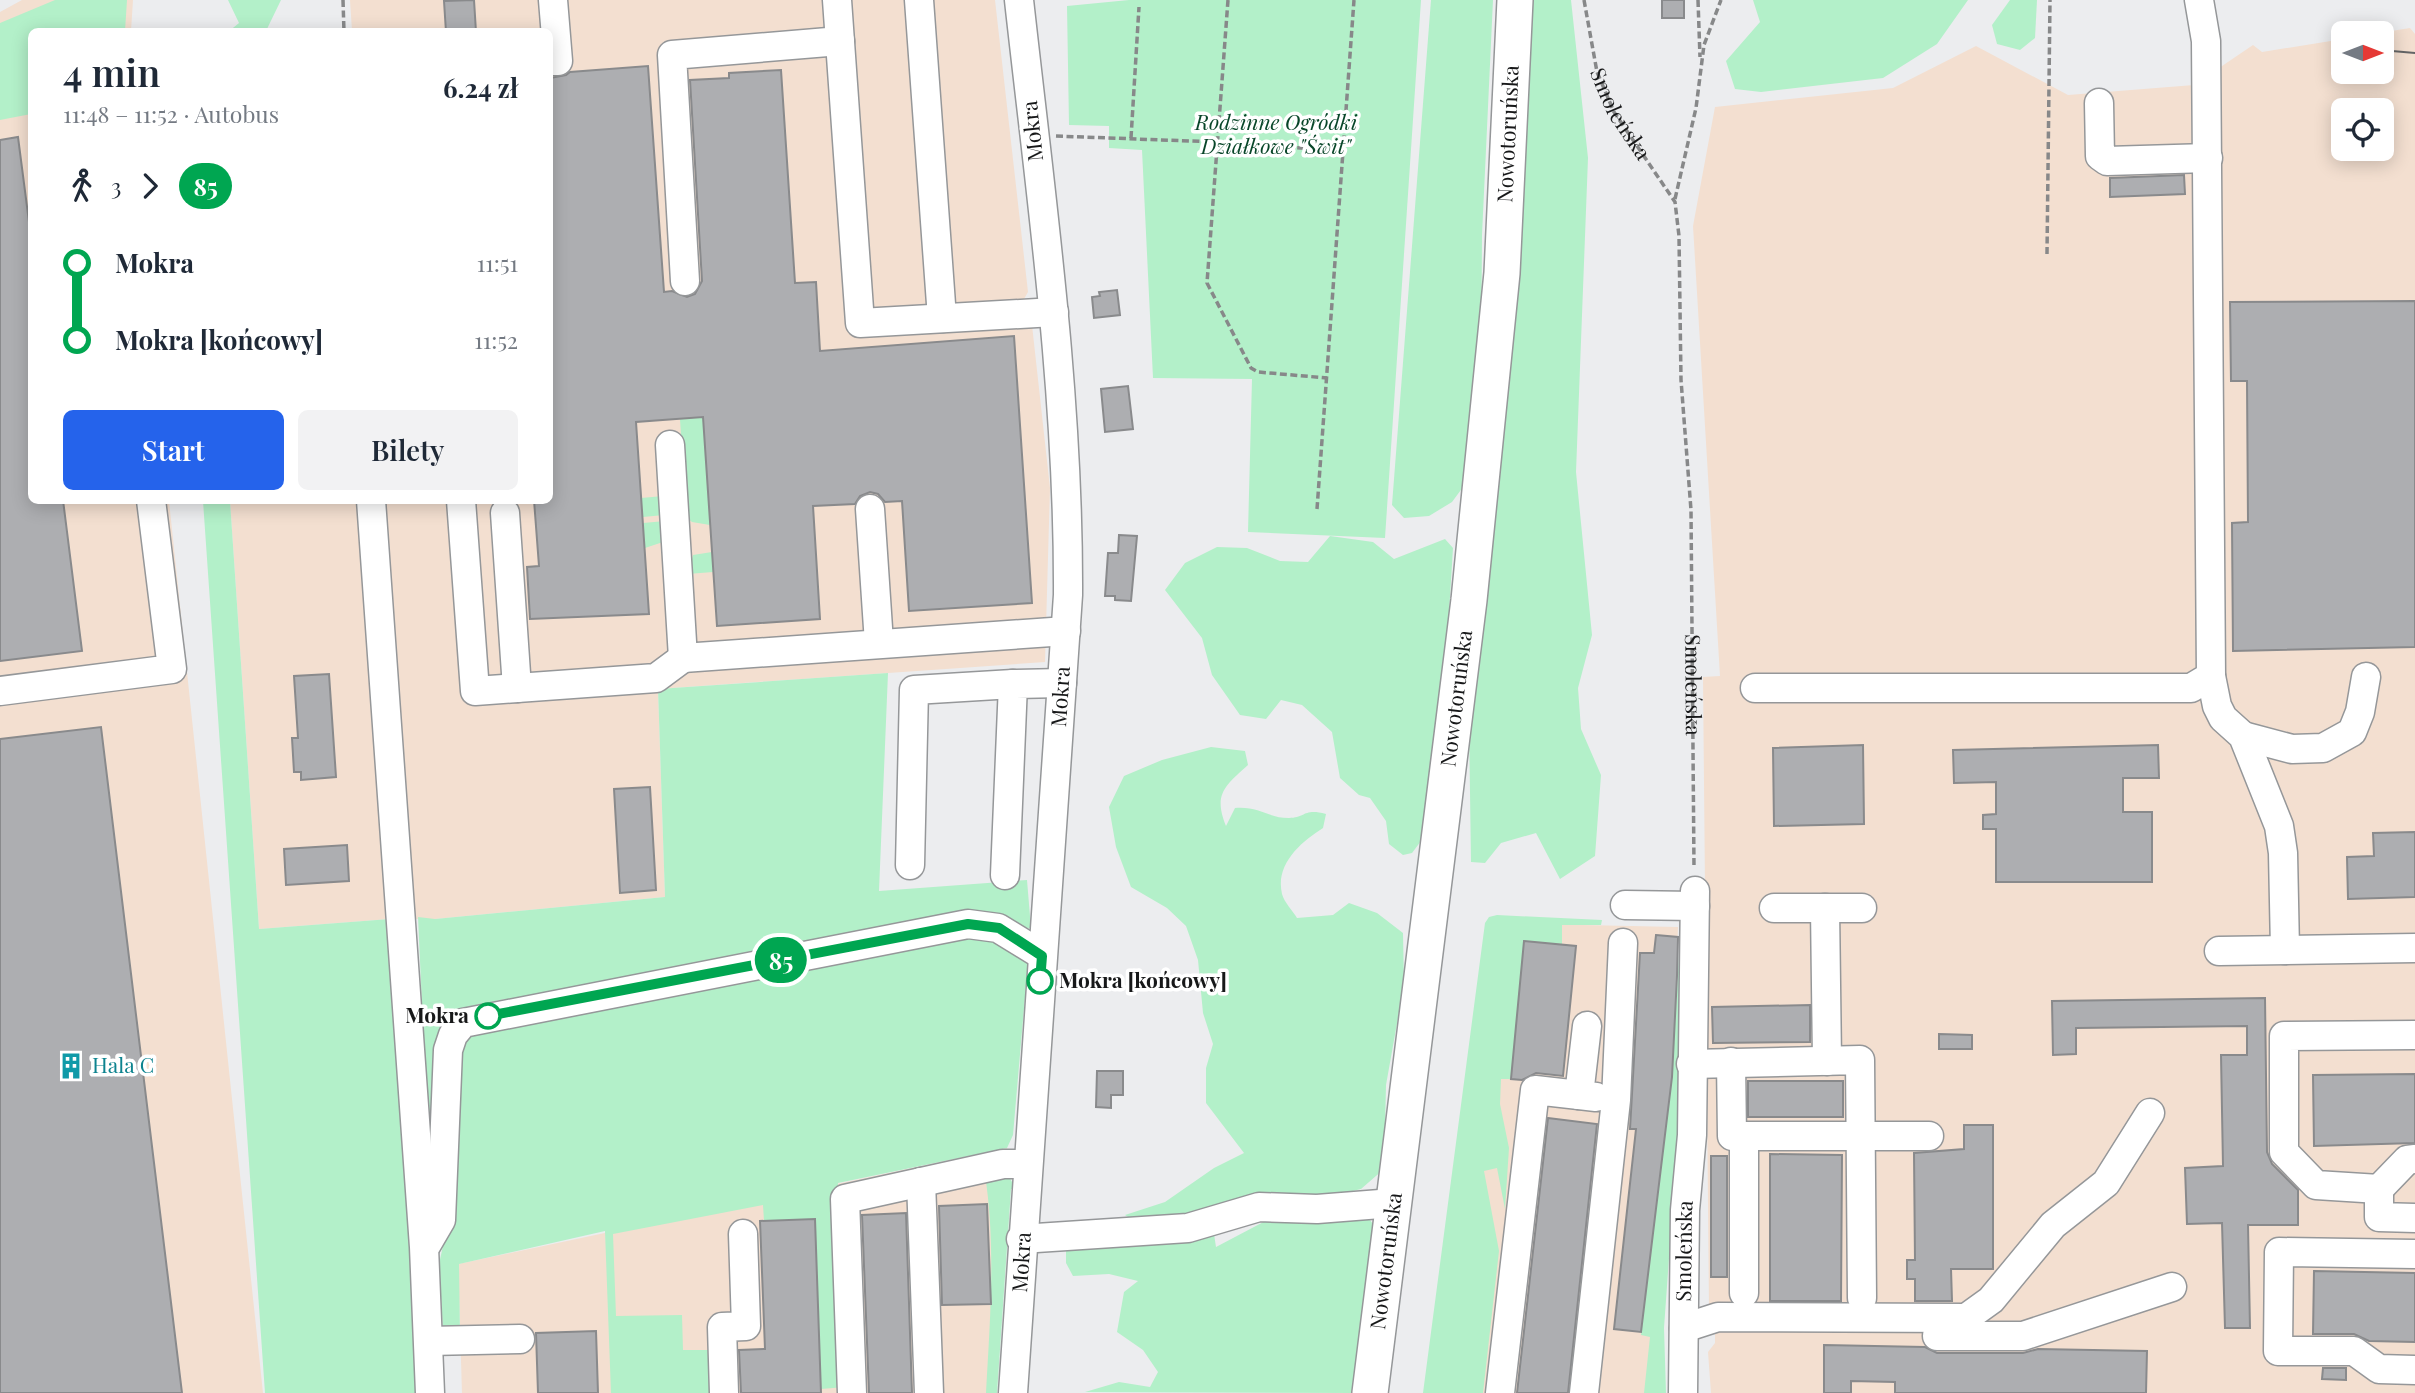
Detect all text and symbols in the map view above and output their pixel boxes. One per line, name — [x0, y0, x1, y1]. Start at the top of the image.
north arrow — [2331, 21, 2394, 84]
map controls — [2331, 21, 2394, 161]
text: 4 min — [63, 46, 160, 97]
street label: Smoleńska — [1585, 63, 1658, 165]
street label: Nowotoruńska — [1489, 64, 1524, 203]
text: 6.24 zł — [443, 70, 518, 105]
text: 11:48 – 11:52 · Autobus — [63, 98, 279, 129]
button: locate — [2331, 98, 2394, 161]
street label: Mokra — [1014, 99, 1048, 163]
park label: Rodzinne Ogródki Działkowe "Świt" — [1194, 107, 1358, 159]
icon: walk — [63, 167, 101, 205]
icon: forward — [131, 167, 169, 205]
text: 3 — [111, 170, 121, 201]
text: 85 — [193, 170, 218, 202]
text: Mokra — [115, 245, 194, 280]
text: 11:51 — [477, 247, 518, 278]
text: Mokra [końcowy] — [115, 322, 323, 357]
text: 11:52 — [474, 324, 518, 355]
button: Start — [63, 410, 284, 490]
button: Bilety — [298, 410, 518, 490]
street label: Nowotoruńska — [1432, 628, 1477, 768]
street label: Smoleńska — [1680, 634, 1709, 736]
street label: Mokra — [1043, 665, 1075, 728]
line badge: 85 — [750, 937, 812, 983]
text: 85 — [769, 944, 793, 976]
place label: Mokra [końcowy] — [1059, 965, 1227, 993]
marker: Mokra [końcowy] — [1027, 968, 1053, 994]
place label: Mokra — [405, 1000, 469, 1028]
marker: Mokra — [475, 1003, 501, 1029]
place label: Hala C — [92, 1050, 154, 1078]
building icon: Hala C — [56, 1051, 86, 1081]
street label: Nowotoruńska — [1362, 1190, 1407, 1331]
street label: Smoleńska — [1668, 1198, 1698, 1302]
street label: Mokra — [1004, 1230, 1036, 1293]

